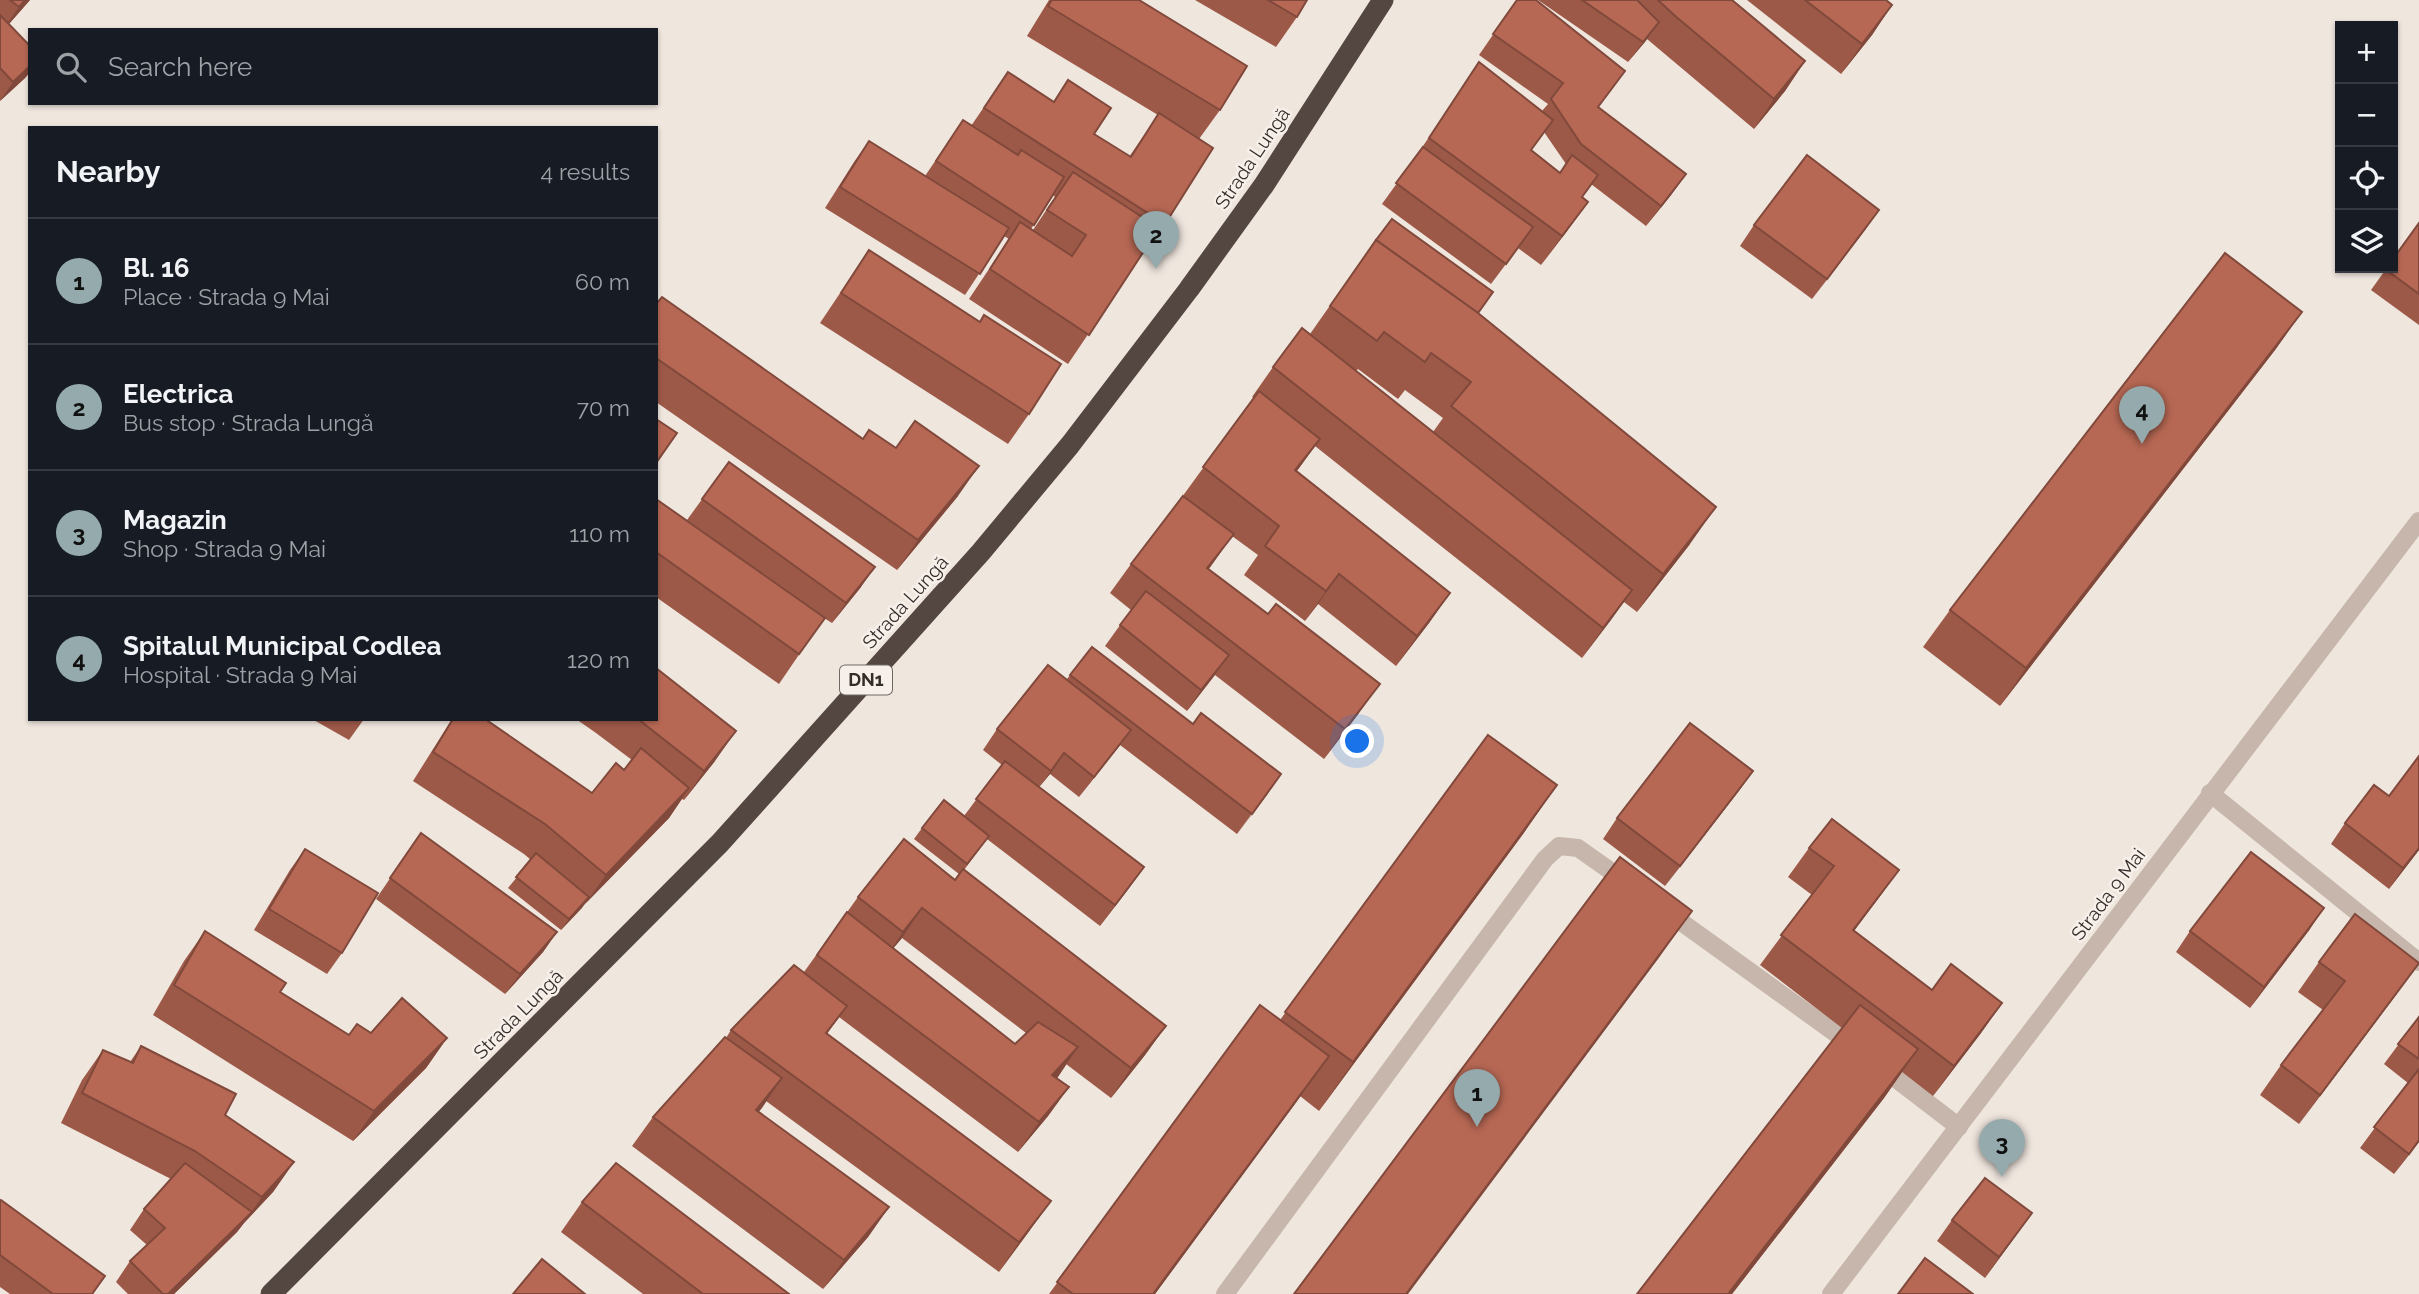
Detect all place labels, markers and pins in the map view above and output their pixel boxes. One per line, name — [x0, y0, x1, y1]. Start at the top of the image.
pin: 2 — [1133, 211, 1179, 269]
pin: 4 — [2119, 386, 2165, 444]
pin: 1 — [1454, 1069, 1500, 1127]
pin: 3 — [1979, 1119, 2025, 1177]

